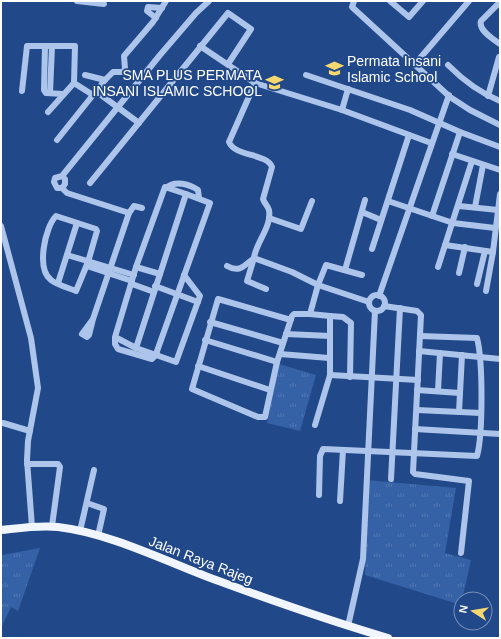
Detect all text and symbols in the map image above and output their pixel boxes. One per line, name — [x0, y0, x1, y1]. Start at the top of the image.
place label: Permata Insani Islamic School — [347, 53, 441, 85]
school or university icon: Permata Insani Islamic School — [324, 59, 344, 79]
place label: SMA PLUS PERMATA INSANI ISLAMIC SCHOOL — [92, 67, 263, 99]
school or university icon: SMA PLUS PERMATA INSANI ISLAMIC SCHOOL — [265, 73, 285, 93]
street label: Jalan Raya Rajeg — [147, 533, 255, 587]
north arrow — [453, 591, 493, 631]
text: N — [457, 604, 470, 614]

